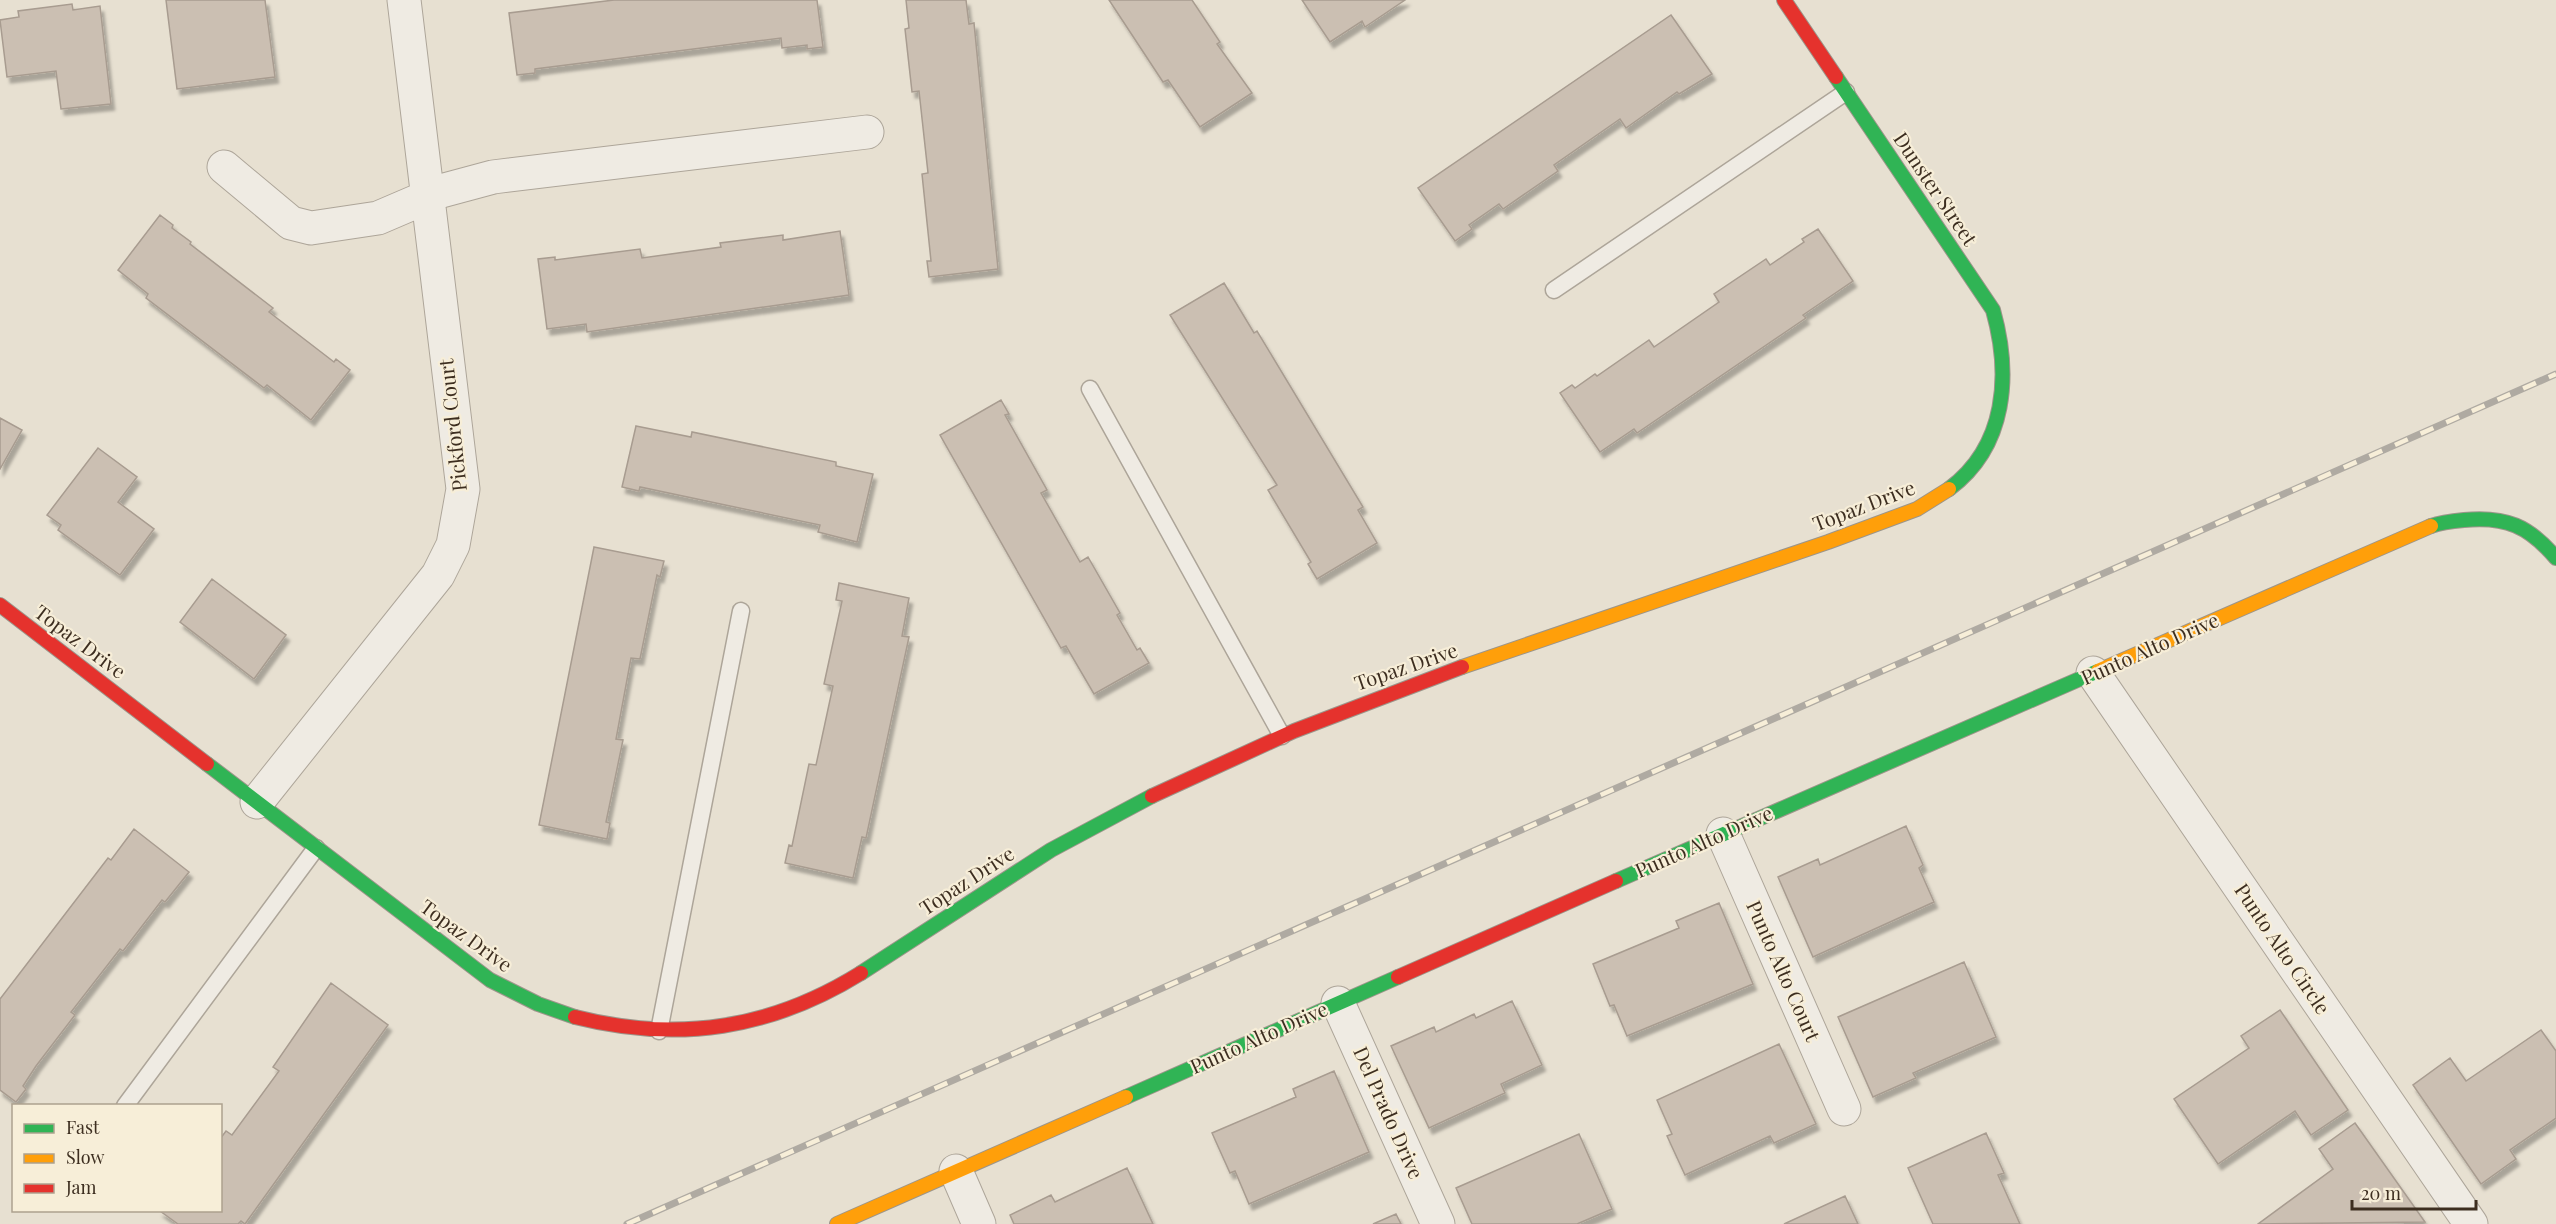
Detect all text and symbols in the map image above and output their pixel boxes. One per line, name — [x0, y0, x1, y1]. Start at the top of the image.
street label: Dunster Street — [1888, 126, 1985, 251]
street label: Pickford Court — [431, 357, 472, 493]
street label: Topaz Drive — [1808, 473, 1919, 536]
street label: Topaz Drive — [30, 598, 132, 684]
street label: Punto Alto Drive — [2076, 605, 2222, 690]
street label: Topaz Drive — [1350, 635, 1461, 696]
street label: Punto Alto Drive — [1630, 798, 1776, 883]
street label: Topaz Drive — [914, 839, 1019, 920]
street label: Punto Alto Circle — [2229, 877, 2337, 1019]
street label: Topaz Drive — [415, 892, 518, 977]
street label: Punto Alto Court — [1741, 896, 1828, 1046]
street label: Punto Alto Drive — [1185, 994, 1331, 1079]
street label: Del Prado Drive — [1348, 1042, 1431, 1183]
legend — [12, 1104, 222, 1212]
text: Fast — [66, 1115, 100, 1139]
text: Slow — [66, 1145, 104, 1169]
scale bar — [2352, 1173, 2476, 1211]
text: Jam — [65, 1175, 96, 1199]
text: 20 m — [2361, 1181, 2401, 1205]

